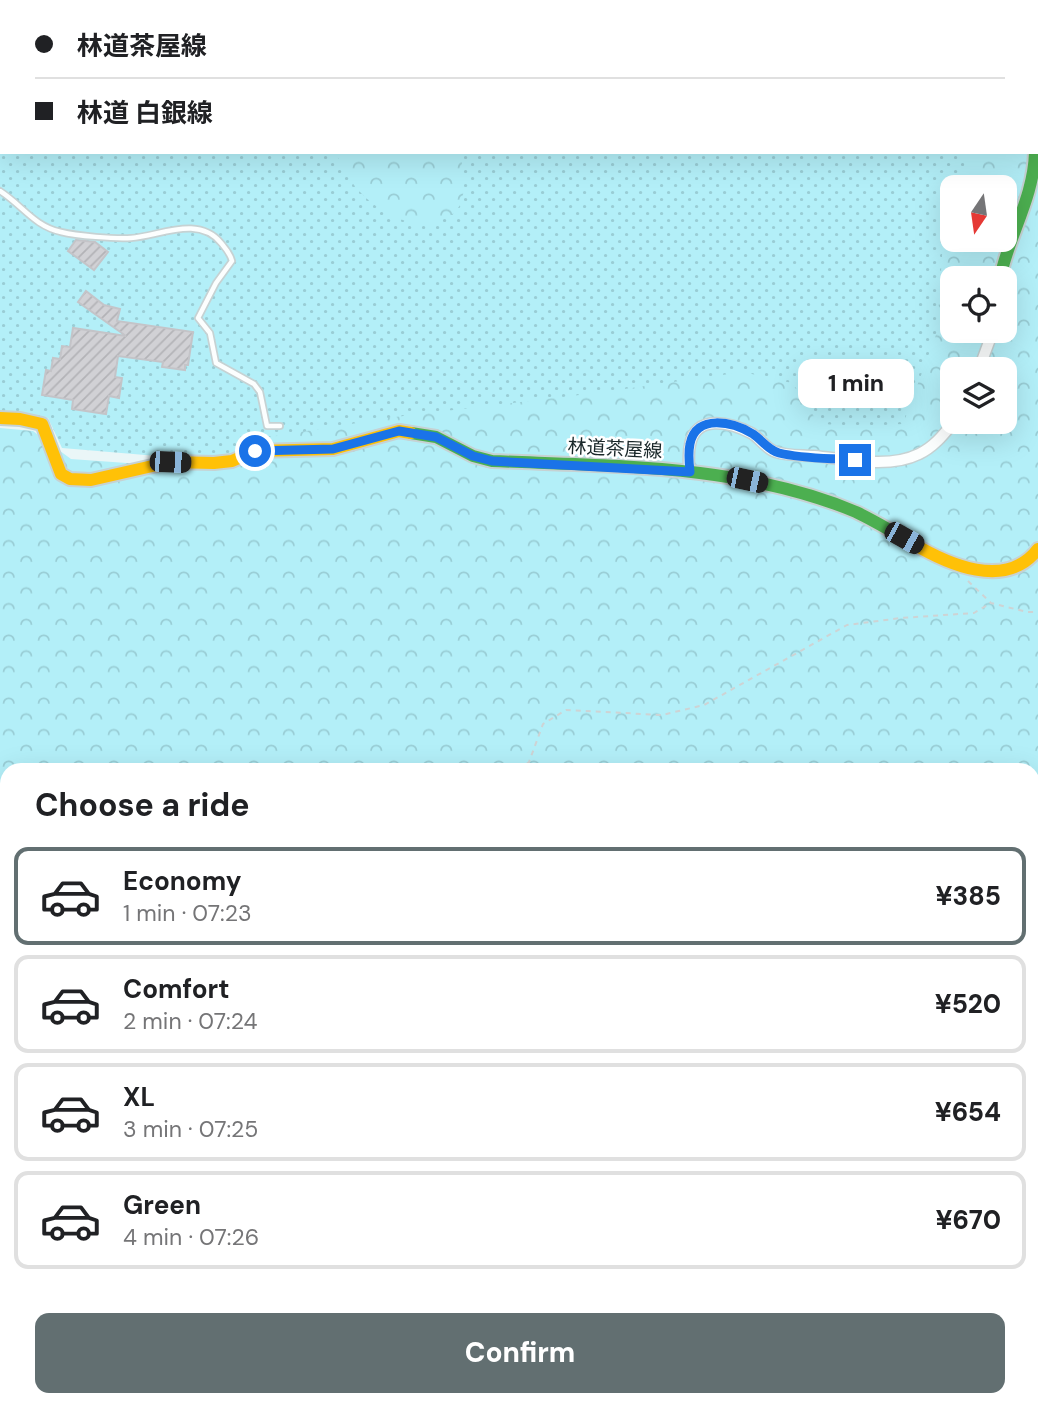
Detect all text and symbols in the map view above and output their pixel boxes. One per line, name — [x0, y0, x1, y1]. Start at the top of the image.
text: 林道茶屋線 — [77, 29, 207, 63]
text: 林道 白銀線 — [77, 96, 213, 130]
north arrow — [940, 175, 1017, 252]
map controls — [940, 175, 1017, 434]
button: locate — [940, 266, 1017, 343]
button: layers — [940, 357, 1017, 434]
callout: 1 min — [797, 358, 913, 407]
text: 1 min — [828, 368, 884, 398]
street label: 林道茶屋線 — [567, 434, 663, 463]
route start — [239, 435, 271, 467]
route end — [839, 444, 871, 476]
car — [149, 451, 192, 473]
car — [725, 465, 770, 495]
car — [881, 519, 928, 557]
text: Choose a ride — [35, 784, 250, 826]
text: Economy — [123, 864, 241, 898]
icon: car — [39, 865, 102, 928]
text: ¥385 — [936, 879, 1001, 913]
text: 1 min · 07:23 — [123, 898, 251, 928]
text: Comfort — [123, 972, 229, 1006]
icon: car — [39, 973, 102, 1036]
text: ¥520 — [935, 987, 1001, 1021]
text: 2 min · 07:24 — [123, 1006, 258, 1036]
text: XL — [123, 1080, 155, 1114]
icon: car — [39, 1081, 102, 1144]
text: ¥654 — [935, 1095, 1001, 1129]
text: 3 min · 07:25 — [123, 1114, 258, 1144]
text: Green — [123, 1188, 201, 1222]
icon: car — [39, 1189, 102, 1252]
text: ¥670 — [936, 1203, 1001, 1237]
text: 4 min · 07:26 — [123, 1222, 259, 1252]
button: Confirm — [35, 1313, 1005, 1393]

